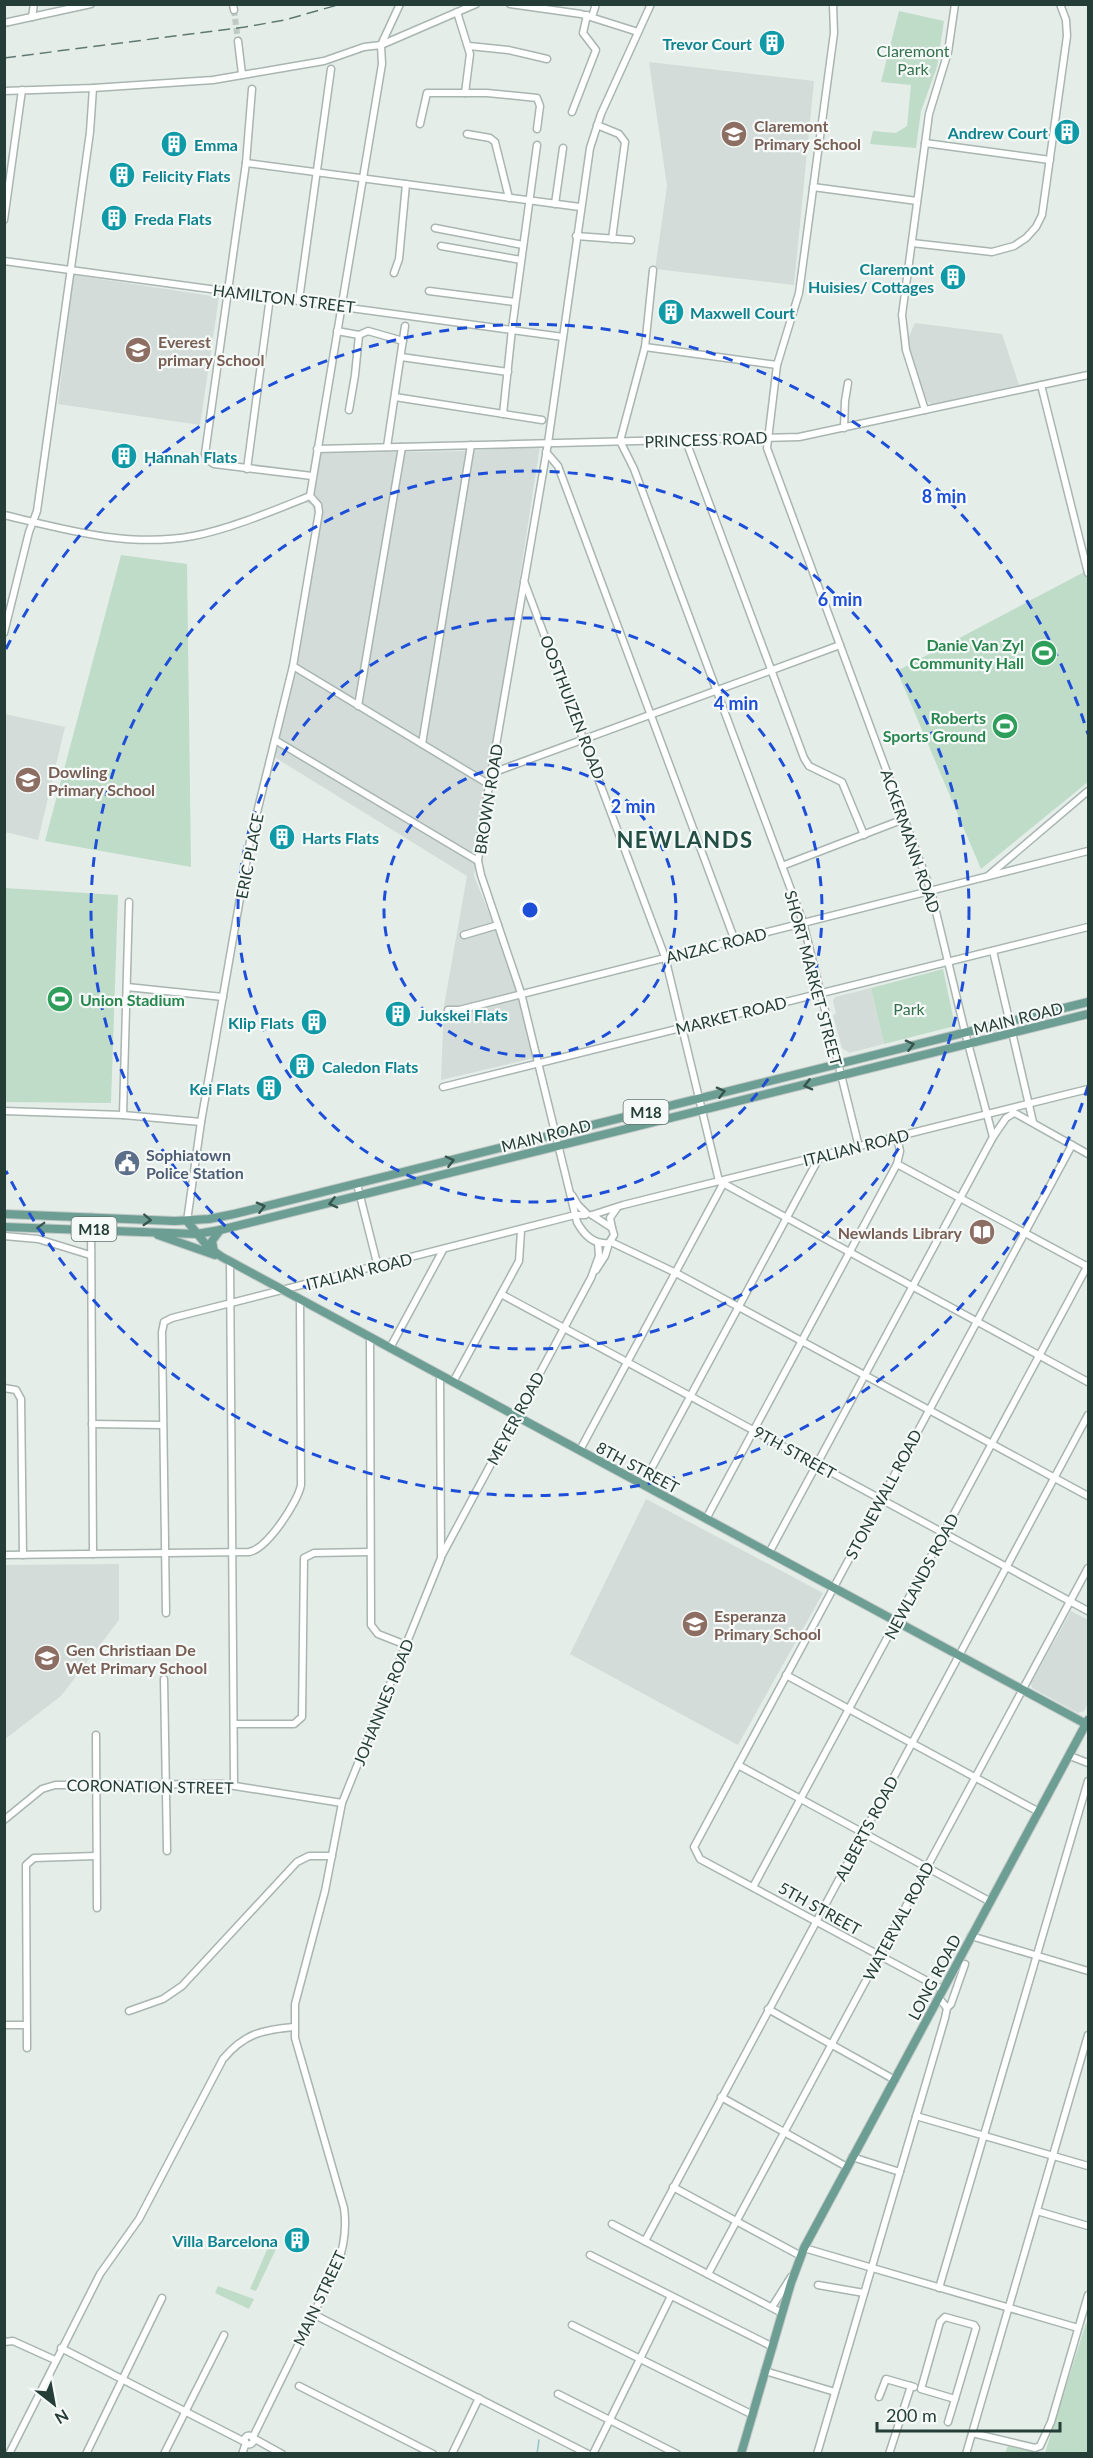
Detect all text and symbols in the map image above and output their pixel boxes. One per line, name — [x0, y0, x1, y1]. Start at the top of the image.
building icon: Trevor Court — [757, 28, 787, 58]
place label: Trevor Court — [662, 34, 752, 53]
park label: Claremont Park — [876, 41, 950, 78]
place label: Claremont Primary School — [754, 116, 861, 153]
building icon: Andrew Court — [1052, 117, 1082, 147]
school or university icon: Claremont Primary School — [719, 119, 749, 149]
place label: Andrew Court — [947, 123, 1048, 142]
building icon: Emma — [159, 129, 189, 159]
place label: Emma — [194, 135, 238, 154]
building icon: Felicity Flats — [107, 160, 137, 190]
place label: Felicity Flats — [142, 166, 230, 185]
building icon: Freda Flats — [99, 203, 129, 233]
place label: Freda Flats — [134, 209, 212, 228]
place label: Claremont Huisies/ Cottages — [808, 259, 934, 296]
building icon: Claremont Huisies/ Cottages — [938, 262, 968, 292]
street label: HAMILTON STREET — [212, 280, 357, 316]
building icon: Maxwell Court — [656, 297, 686, 327]
place label: Maxwell Court — [690, 303, 795, 322]
place label: Everest primary School — [158, 332, 264, 369]
school or university icon: Everest primary School — [123, 335, 153, 365]
street label: PRINCESS ROAD — [644, 427, 768, 451]
building icon: Hannah Flats — [109, 441, 139, 471]
place label: Hannah Flats — [144, 447, 237, 466]
text: 8 min — [922, 485, 966, 507]
text: 6 min — [818, 588, 862, 610]
street label: OOSTHUIZEN ROAD — [537, 632, 609, 782]
place label: Danie Van Zyl Community Hall — [909, 635, 1024, 672]
sports icon: Danie Van Zyl Community Hall — [1029, 638, 1059, 668]
text: 4 min — [714, 692, 758, 714]
place label: Roberts Sports Ground — [883, 708, 986, 745]
sports icon: Roberts Sports Ground — [990, 711, 1020, 741]
street label: BROWN ROAD — [470, 743, 506, 855]
place label: Dowling Primary School — [48, 762, 155, 799]
school or university icon: Dowling Primary School — [13, 765, 43, 795]
street label: ACKERMANN ROAD — [877, 767, 945, 915]
text: 2 min — [611, 795, 655, 817]
street label: ERIC PLACE — [231, 812, 267, 900]
building icon: Harts Flats — [267, 822, 297, 852]
district label: NEWLANDS — [616, 826, 754, 853]
place label: Harts Flats — [302, 828, 379, 847]
street label: SHORT MARKET STREET — [781, 888, 847, 1068]
centre of rings — [520, 900, 540, 920]
street label: ANZAC ROAD — [664, 923, 768, 967]
sports icon: Union Stadium — [45, 984, 75, 1014]
place label: Union Stadium — [80, 990, 185, 1009]
street label: MARKET ROAD — [673, 992, 789, 1038]
street label: MAIN ROAD — [971, 998, 1065, 1038]
building icon: Jukskei Flats — [383, 999, 413, 1029]
park label: Park — [893, 999, 925, 1018]
place label: Jukskei Flats — [418, 1005, 508, 1024]
building icon: Klip Flats — [299, 1007, 329, 1037]
place label: Klip Flats — [228, 1013, 294, 1032]
one-way arrow — [905, 1040, 915, 1053]
building icon: Caledon Flats — [287, 1051, 317, 1081]
place label: Caledon Flats — [322, 1057, 418, 1076]
building icon: Kei Flats — [254, 1073, 284, 1103]
one-way arrow — [803, 1078, 814, 1090]
place label: Kei Flats — [189, 1079, 250, 1098]
one-way arrow — [716, 1087, 726, 1100]
road number: M18 — [624, 1100, 668, 1124]
street label: MAIN ROAD — [499, 1115, 593, 1155]
street label: ITALIAN ROAD — [801, 1125, 911, 1169]
place label: Sophiatown Police Station — [146, 1145, 244, 1182]
public building icon: Sophiatown Police Station — [112, 1148, 142, 1178]
one-way arrow — [445, 1155, 455, 1168]
one-way arrow — [328, 1195, 338, 1208]
one-way arrow — [256, 1202, 266, 1215]
one-way arrow — [142, 1213, 151, 1226]
road number: M18 — [72, 1217, 116, 1241]
library icon: Newlands Library — [967, 1217, 997, 1247]
one-way arrow — [36, 1222, 45, 1234]
place label: Newlands Library — [838, 1223, 963, 1242]
street label: ITALIAN ROAD — [304, 1249, 414, 1293]
street label: MEYER ROAD — [482, 1368, 548, 1468]
street label: 9TH STREET — [751, 1422, 840, 1483]
street label: STONEWALL ROAD — [841, 1426, 925, 1562]
street label: 8TH STREET — [593, 1437, 683, 1497]
street label: NEWLANDS ROAD — [880, 1510, 962, 1642]
place label: Esperanza Primary School — [714, 1606, 821, 1643]
school or university icon: Esperanza Primary School — [680, 1609, 710, 1639]
street label: JOHANNES ROAD — [349, 1636, 417, 1768]
place label: Gen Christiaan De Wet Primary School — [66, 1640, 207, 1677]
school or university icon: Gen Christiaan De Wet Primary School — [32, 1643, 62, 1673]
street label: ALBERTS ROAD — [830, 1772, 902, 1884]
street label: CORONATION STREET — [66, 1775, 234, 1797]
street label: WATERVAL ROAD — [859, 1858, 937, 1984]
street label: 5TH STREET — [776, 1878, 865, 1939]
street label: LONG ROAD — [904, 1931, 964, 2023]
building icon: Villa Barcelona — [282, 2225, 312, 2255]
place label: Villa Barcelona — [171, 2231, 278, 2250]
street label: MAIN STREET — [289, 2247, 350, 2348]
north arrow — [24, 2374, 84, 2434]
scale bar — [877, 2395, 1060, 2433]
text: 200 m — [886, 2404, 937, 2426]
text: N — [52, 2406, 72, 2429]

